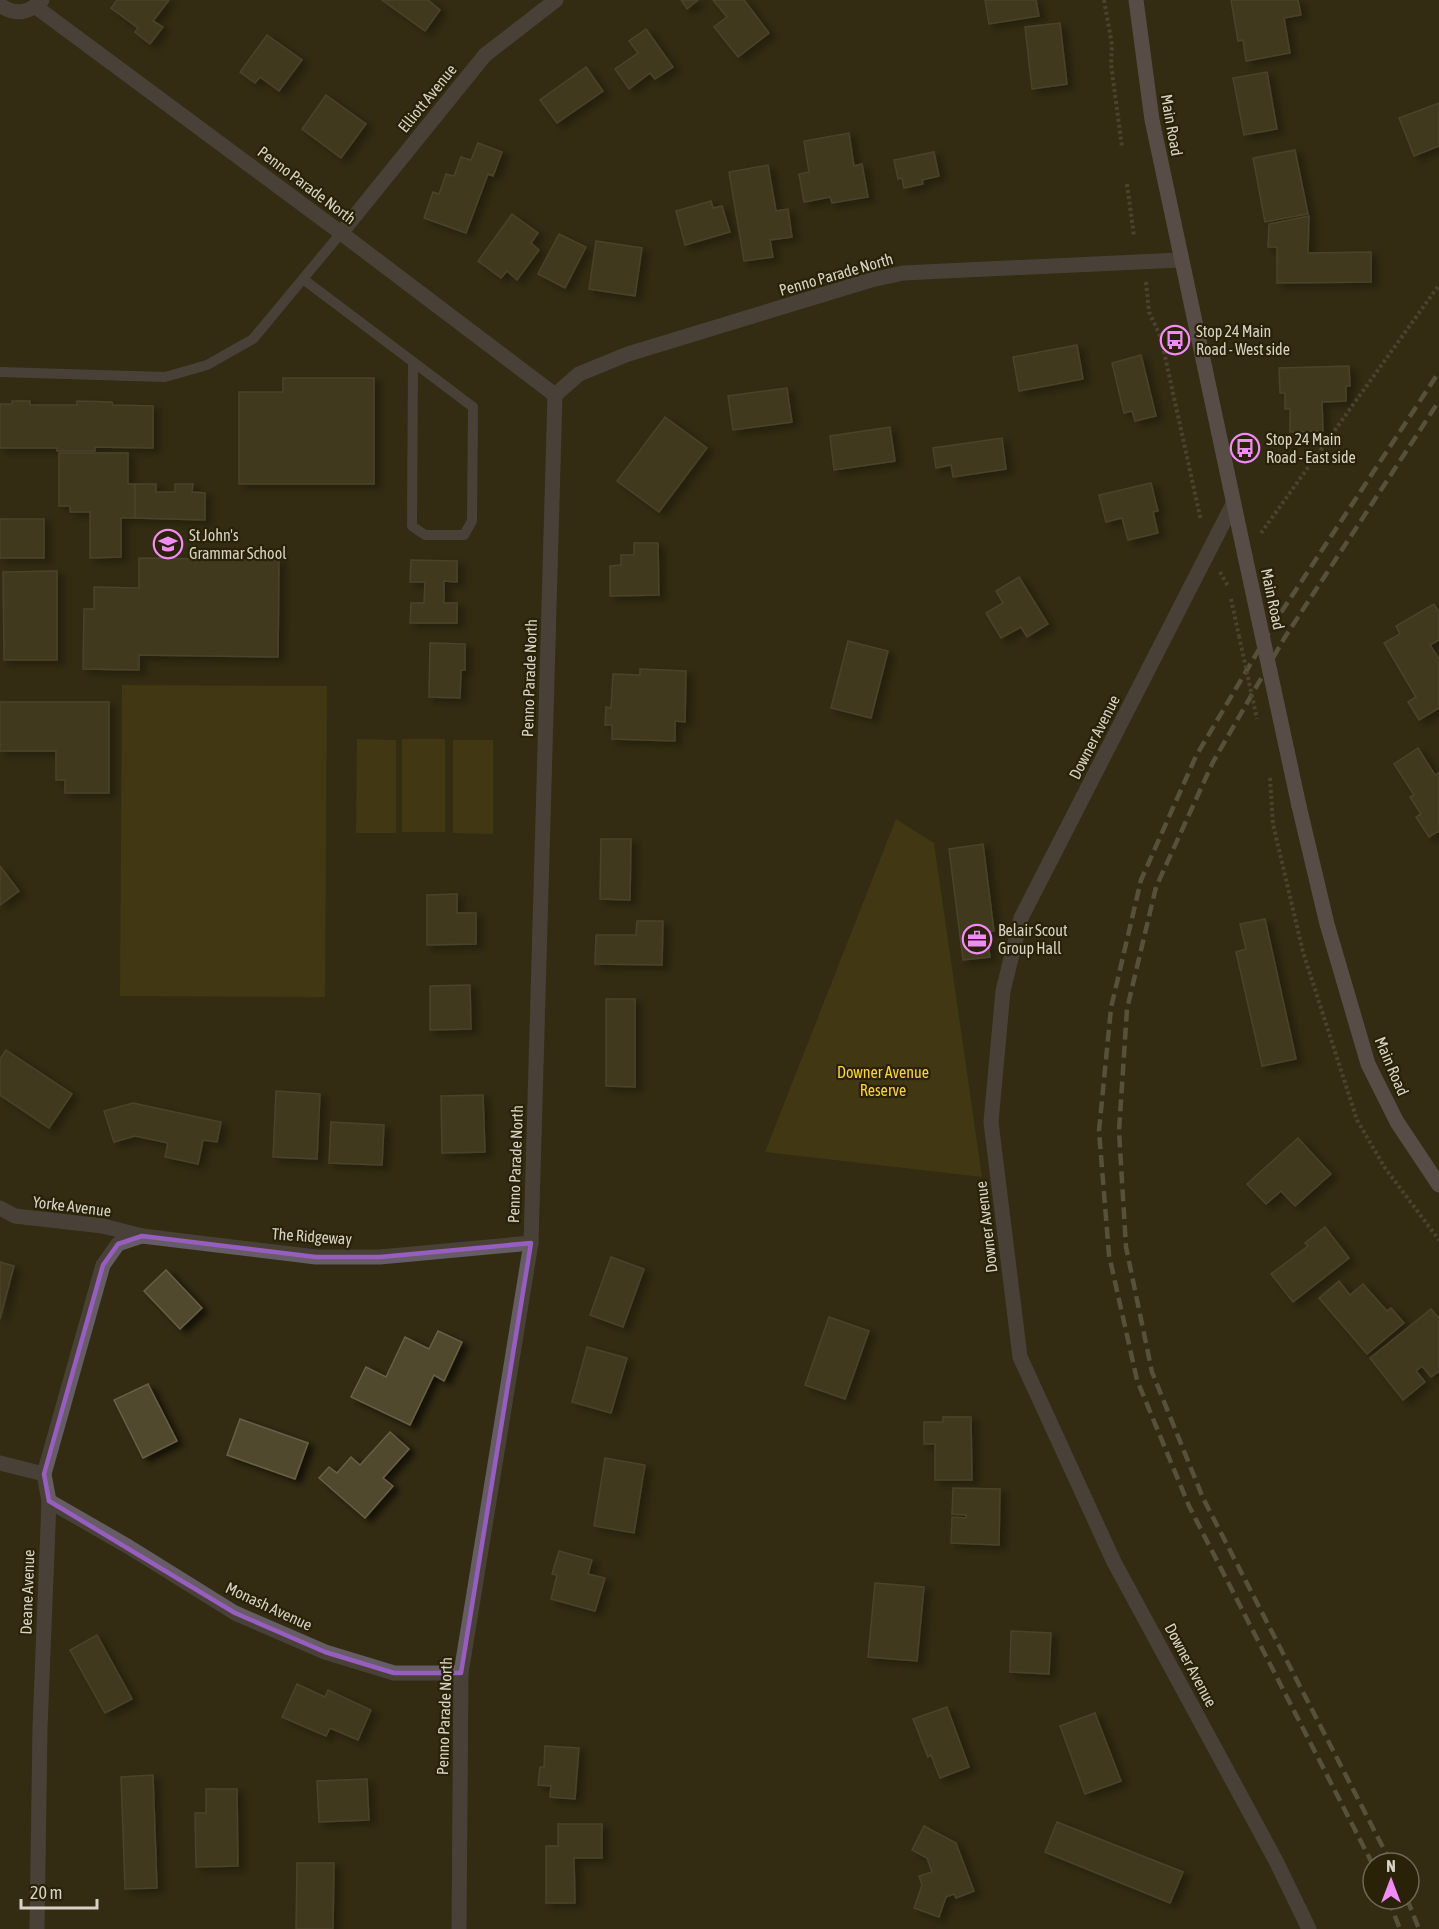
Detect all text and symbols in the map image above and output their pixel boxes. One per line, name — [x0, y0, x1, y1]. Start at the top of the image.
street label: Elliott Avenue — [394, 60, 460, 136]
street label: Main Road — [1158, 93, 1186, 157]
street label: Penno Parade North — [255, 142, 359, 228]
street label: Penno Parade North — [777, 249, 895, 299]
place label: Stop 24 Main Road - West side — [1196, 322, 1290, 358]
bus stop icon: Stop 24 Main Road - West side — [1159, 324, 1191, 356]
place label: Stop 24 Main Road - East side — [1266, 430, 1356, 466]
bus stop icon: Stop 24 Main Road - East side — [1229, 432, 1261, 464]
place label: St John's Grammar School — [189, 526, 287, 562]
school or university icon: St John's Grammar School — [152, 528, 184, 560]
street label: Main Road — [1258, 567, 1288, 631]
street label: Penno Parade North — [518, 619, 540, 737]
street label: Downer Avenue — [1065, 692, 1123, 782]
place label: Belair Scout Group Hall — [998, 921, 1068, 958]
office icon: Belair Scout Group Hall — [961, 923, 993, 955]
street label: Main Road — [1372, 1034, 1412, 1098]
park label: Downer Avenue Reserve — [837, 1063, 929, 1099]
street label: Penno Parade North — [504, 1105, 526, 1223]
street label: Downer Avenue — [971, 1180, 1001, 1274]
street label: Yorke Avenue — [32, 1192, 112, 1220]
street label: The Ridgeway — [271, 1224, 353, 1249]
street label: Deane Avenue — [17, 1549, 37, 1635]
street label: Monash Avenue — [223, 1578, 315, 1634]
street label: Downer Avenue — [1161, 1620, 1221, 1710]
street label: Penno Parade North — [433, 1657, 455, 1775]
north arrow — [1361, 1851, 1421, 1911]
text: N — [1386, 1857, 1396, 1875]
scale bar — [21, 1872, 98, 1910]
text: 20 m — [30, 1882, 62, 1903]

